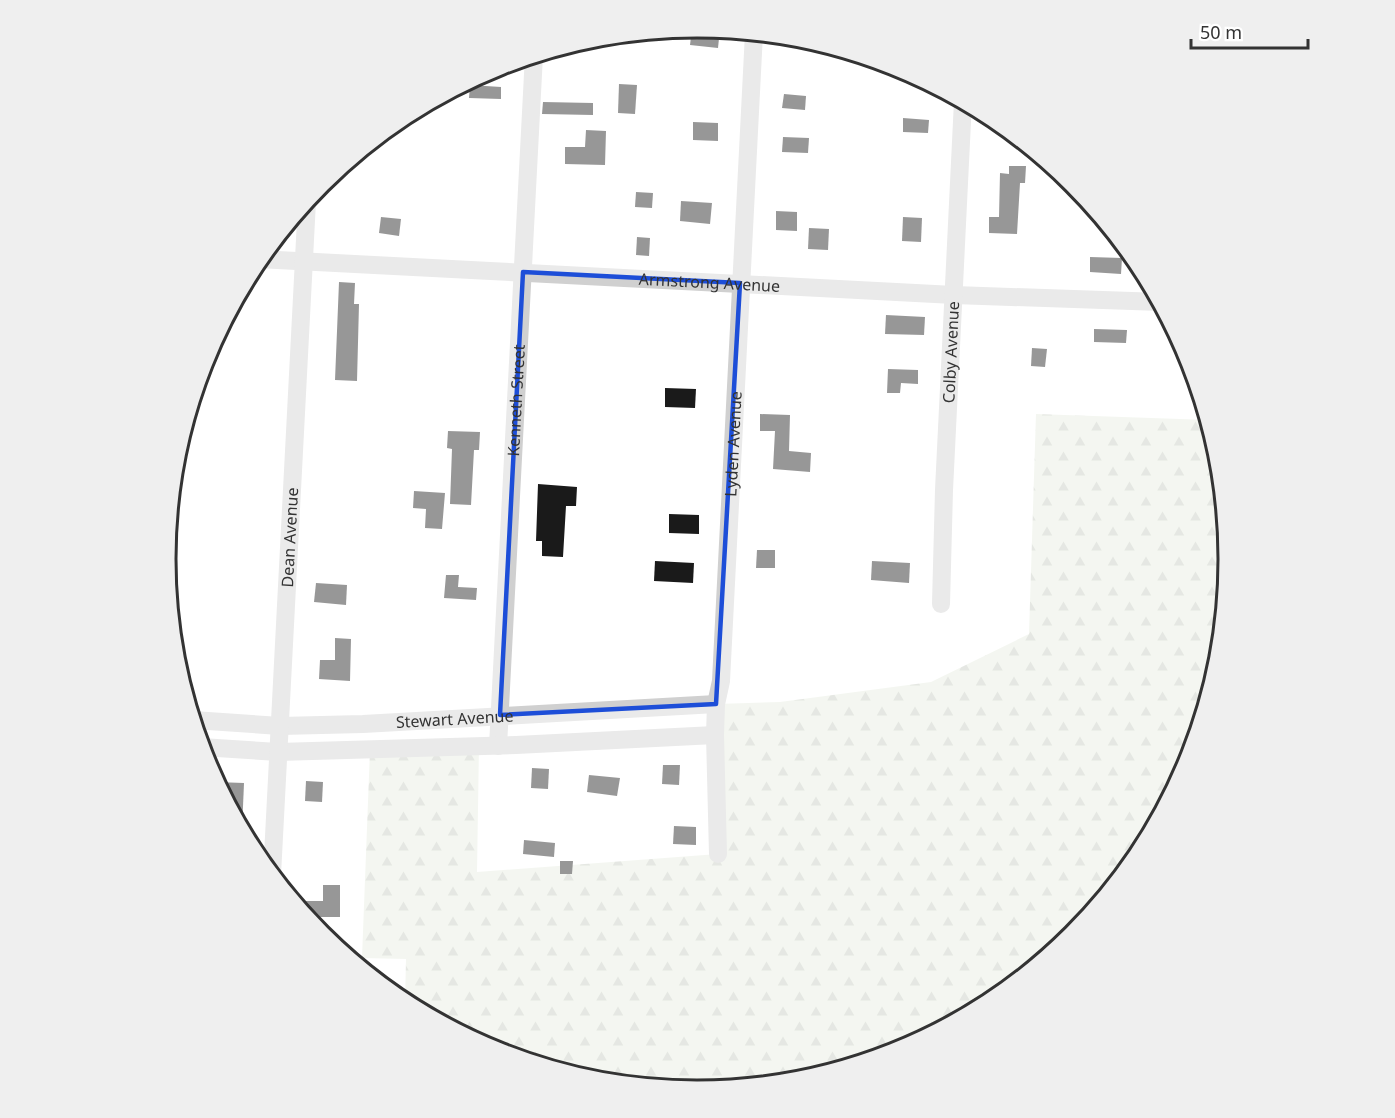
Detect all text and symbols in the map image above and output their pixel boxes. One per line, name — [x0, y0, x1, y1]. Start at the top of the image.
scale bar — [1191, 12, 1308, 50]
text: 50 m — [1200, 20, 1242, 44]
street label: Armstrong Avenue — [638, 268, 781, 297]
street label: Colby Avenue — [937, 301, 964, 404]
street label: Kenneth Street — [502, 344, 530, 457]
street label: Lyden Avenue — [719, 391, 747, 497]
street label: Dean Avenue — [276, 487, 303, 588]
street label: Stewart Avenue — [395, 704, 514, 733]

